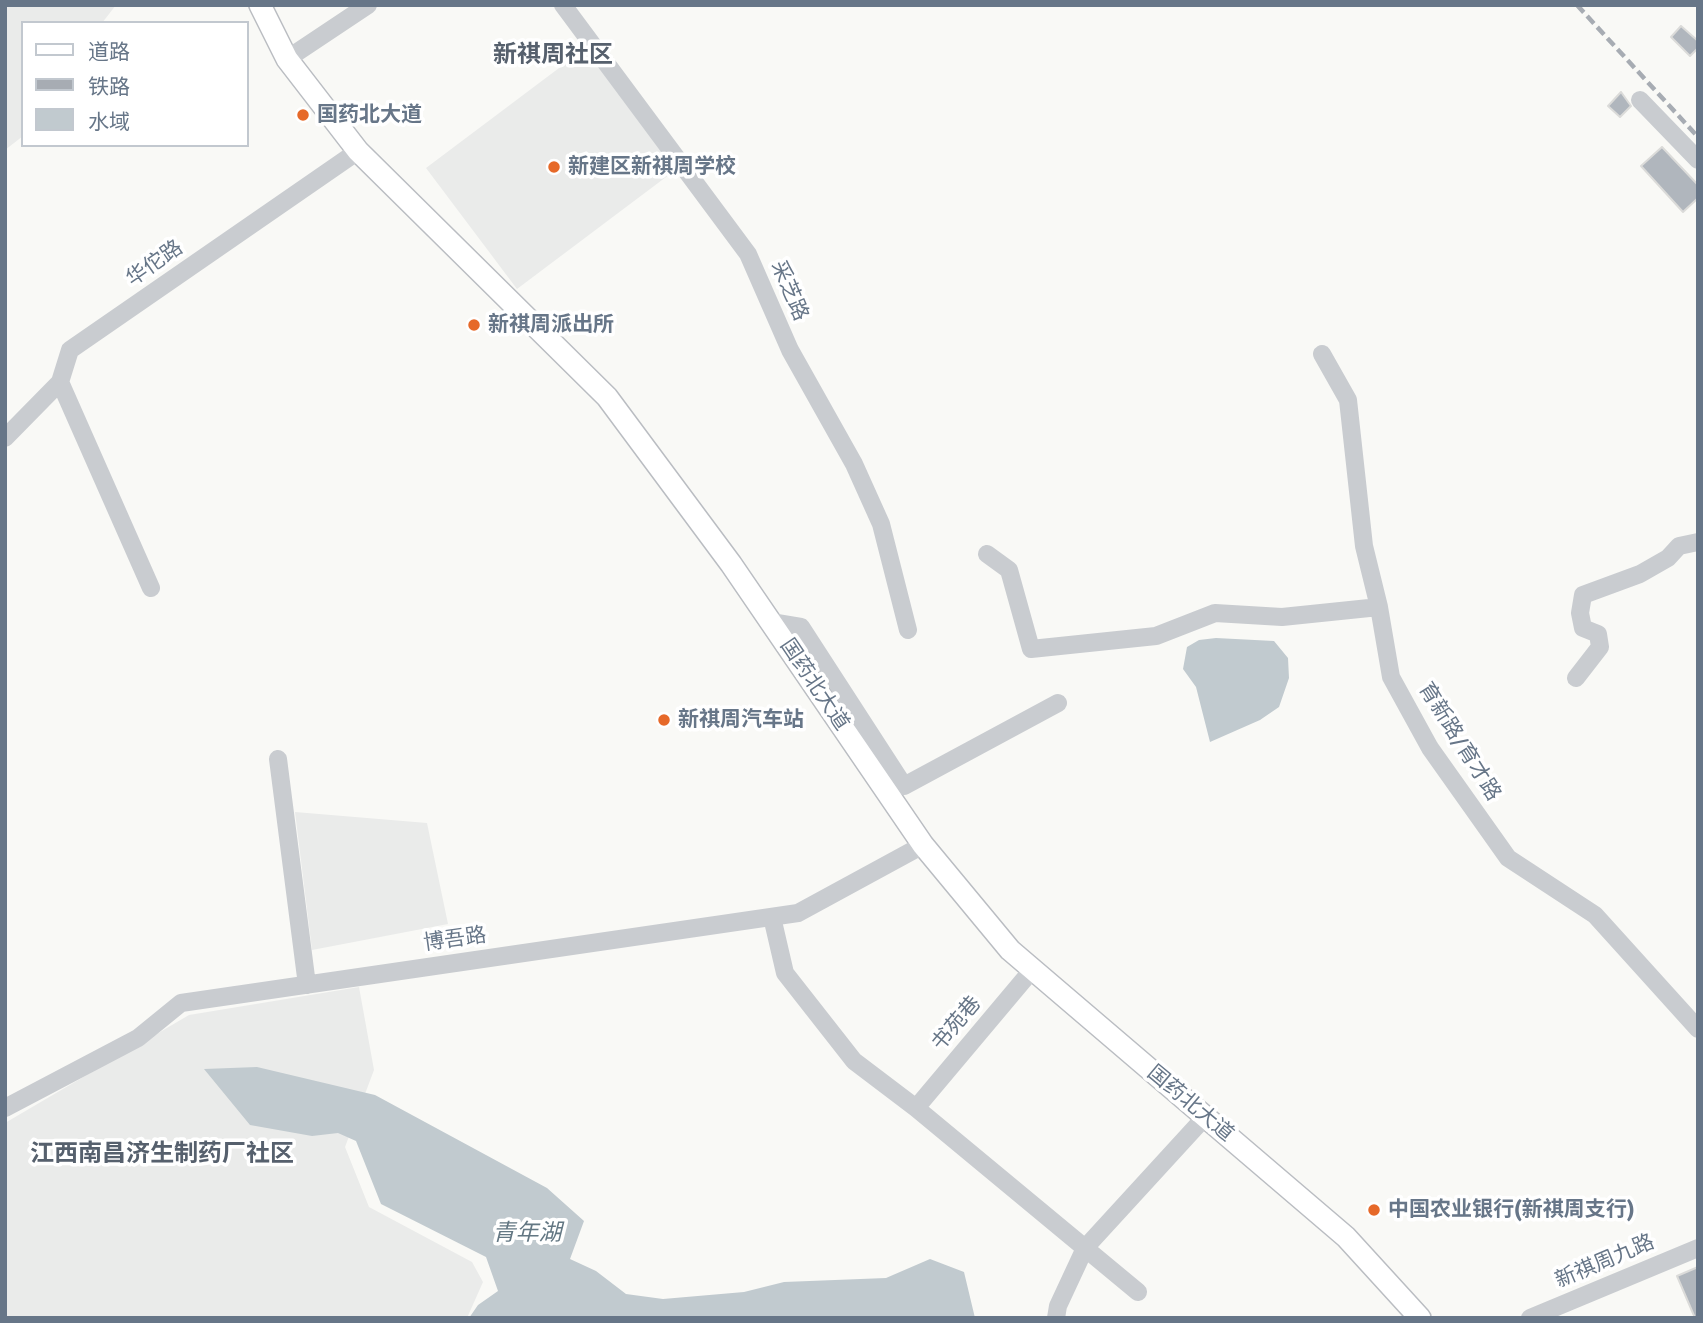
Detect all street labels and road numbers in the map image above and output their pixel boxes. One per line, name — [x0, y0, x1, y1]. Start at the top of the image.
street label: 华佗路 — [122, 236, 188, 292]
street label: 采芝路 — [765, 257, 813, 325]
street label: 国药北大道 — [774, 634, 854, 736]
street label: 育新路/育才路 — [1413, 678, 1505, 806]
street label: 博吾路 — [422, 923, 488, 957]
street label: 书苑巷 — [927, 992, 987, 1056]
street label: 国药北大道 — [1142, 1061, 1238, 1147]
street label: 新祺周九路 — [1552, 1230, 1658, 1294]

